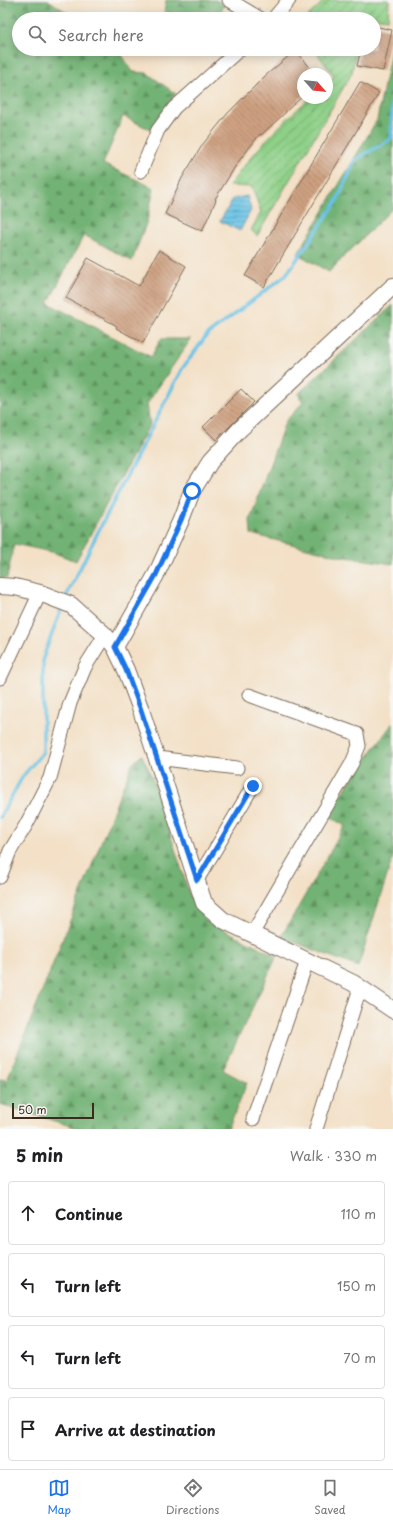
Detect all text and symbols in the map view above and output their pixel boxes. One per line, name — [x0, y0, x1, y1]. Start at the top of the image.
search box — [12, 12, 381, 56]
icon: search — [26, 23, 48, 45]
text: Search here — [58, 23, 144, 46]
north arrow — [297, 68, 333, 104]
route start — [183, 482, 201, 500]
route end — [244, 777, 262, 795]
scale bar — [12, 1101, 94, 1120]
text: 50 m — [18, 1101, 47, 1118]
text: 5 min — [16, 1142, 63, 1168]
text: Walk · 330 m — [290, 1146, 377, 1165]
icon: ahead — [17, 1202, 39, 1224]
text: Continue — [55, 1202, 123, 1225]
text: 110 m — [341, 1204, 376, 1223]
icon: left — [17, 1274, 39, 1296]
text: Turn left — [55, 1274, 121, 1297]
text: 150 m — [337, 1276, 376, 1295]
icon: left — [17, 1346, 39, 1368]
text: Turn left — [55, 1346, 121, 1369]
text: 70 m — [343, 1348, 376, 1367]
icon: arrive — [17, 1418, 39, 1440]
text: Arrive at destination — [55, 1418, 216, 1441]
tab: Map — [47, 1477, 71, 1518]
tab: Directions — [166, 1477, 219, 1518]
tab: Saved — [314, 1477, 346, 1518]

